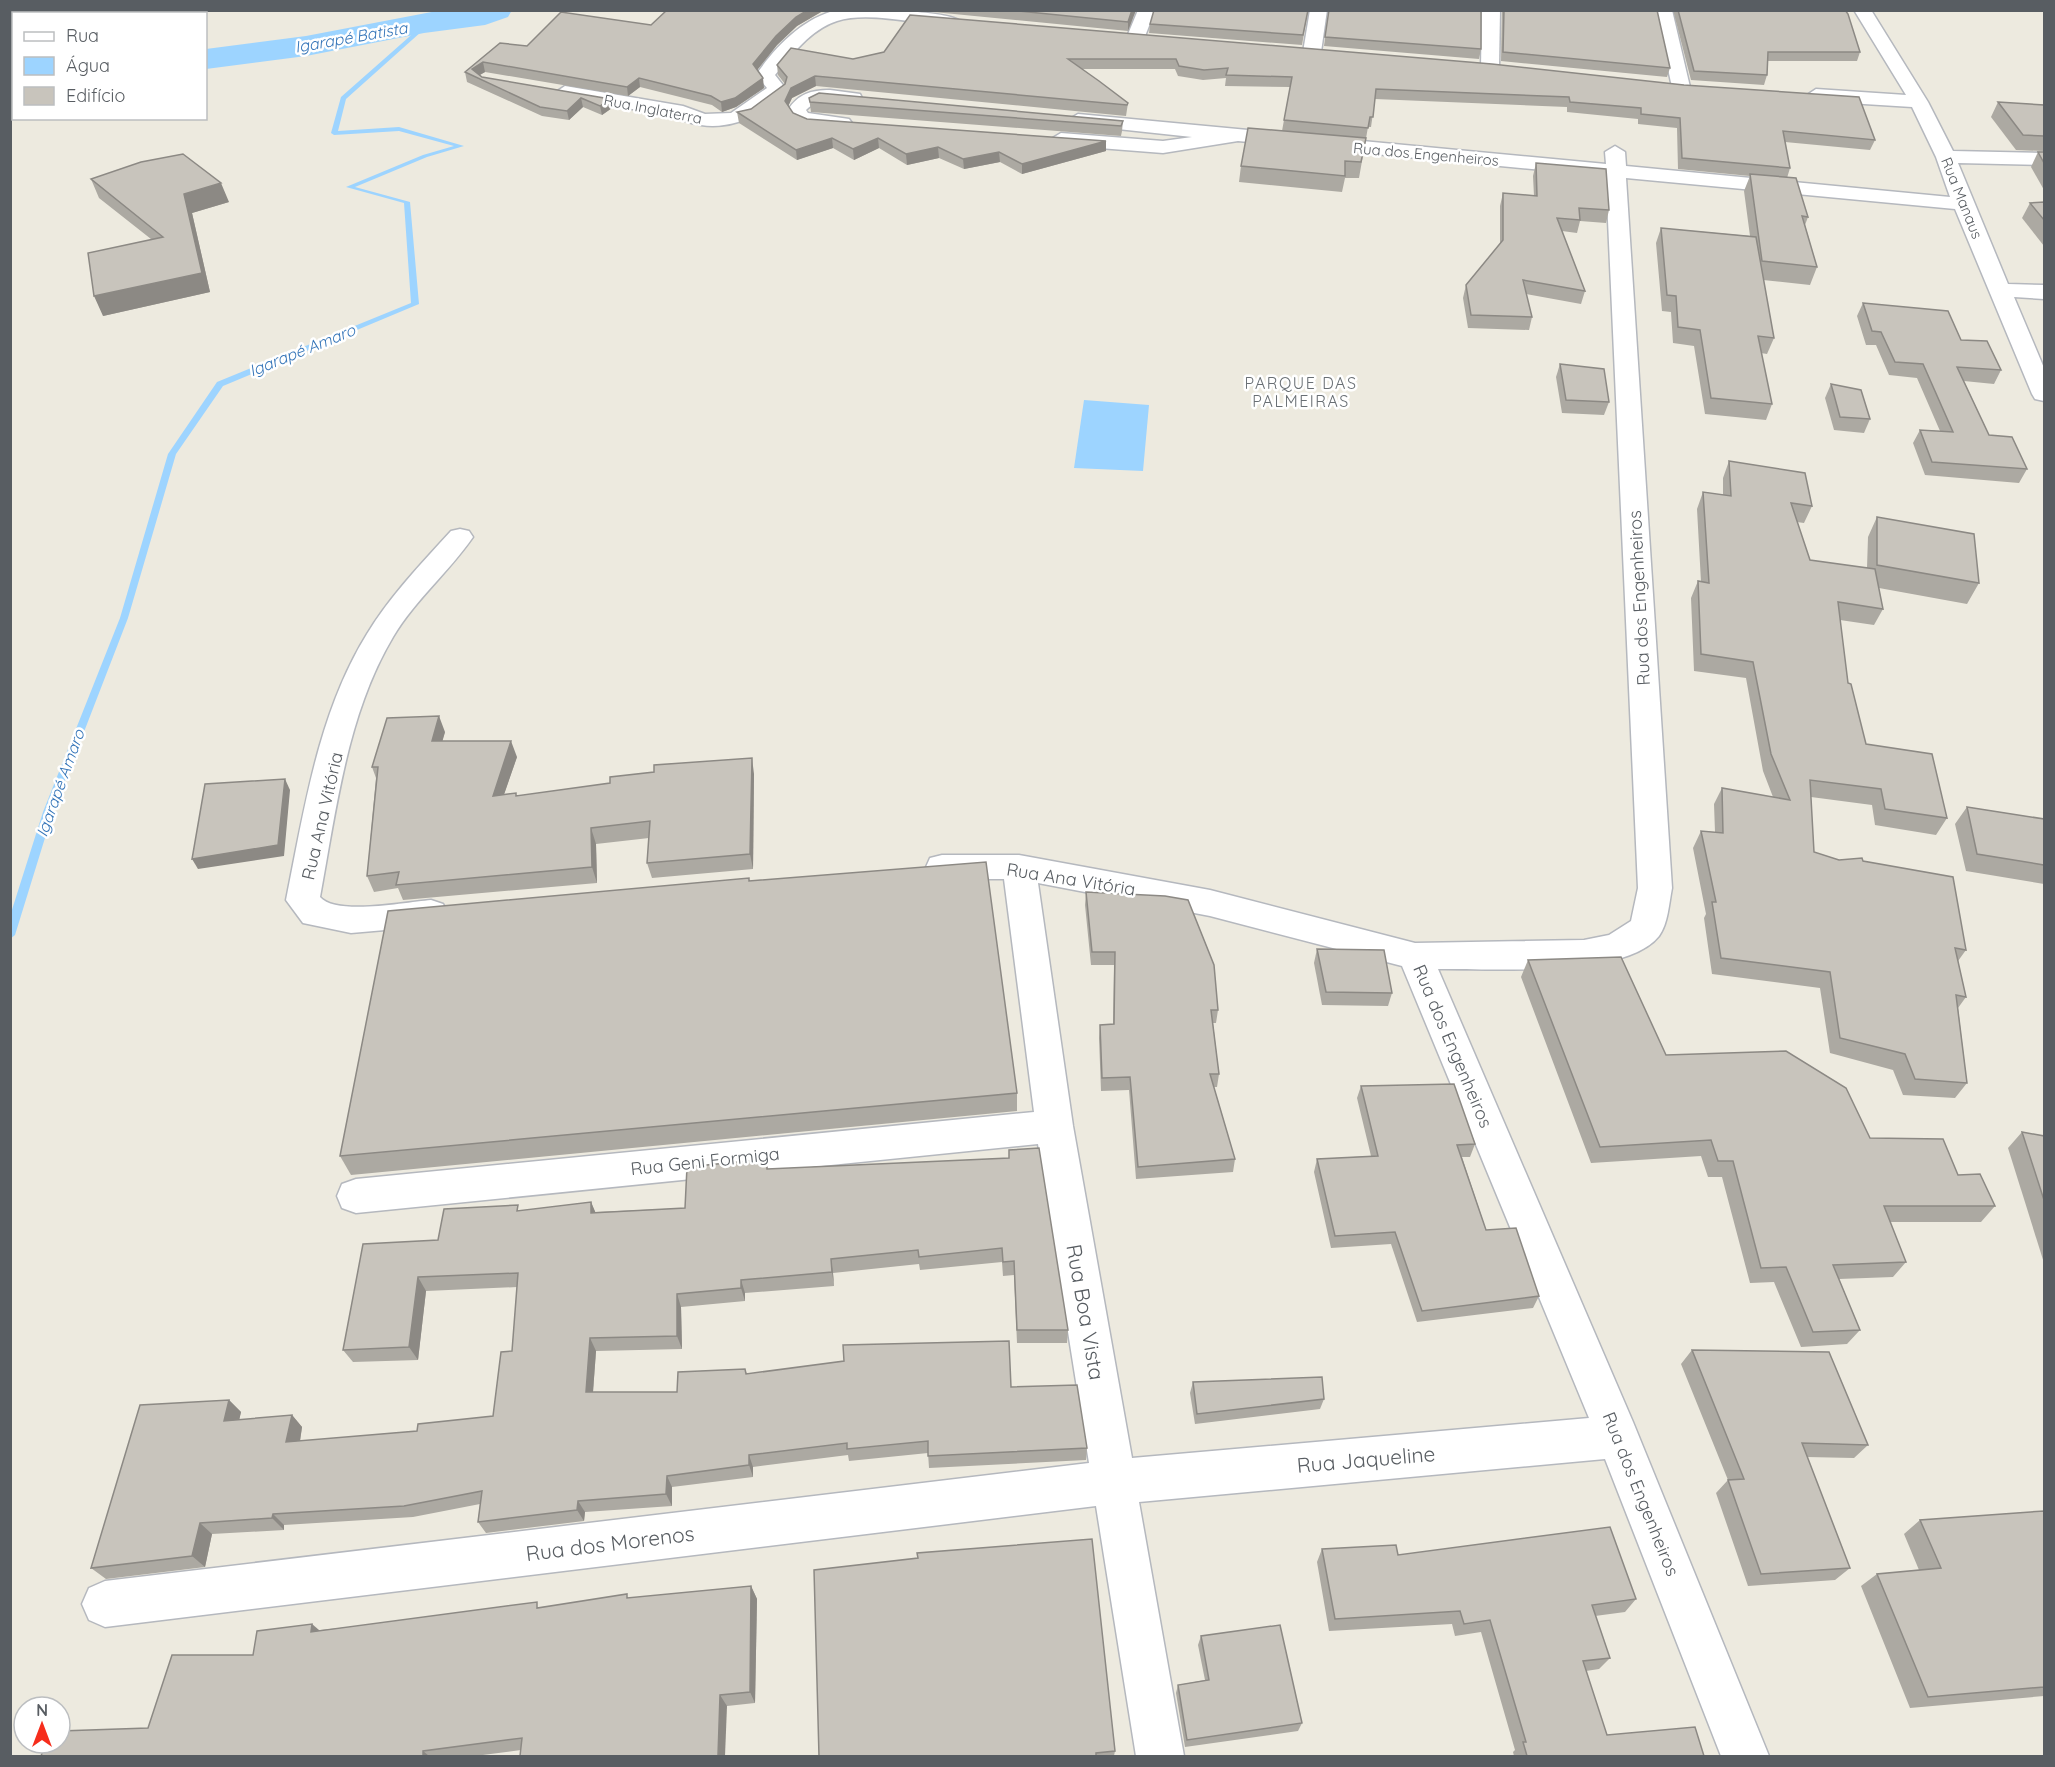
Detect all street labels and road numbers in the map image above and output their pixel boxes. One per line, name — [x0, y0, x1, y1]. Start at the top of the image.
street label: Rua Inglaterra — [602, 90, 704, 128]
street label: Rua dos Engenheiros — [1352, 138, 1500, 170]
street label: Rua Manaus — [1937, 154, 1987, 242]
street label: Rua dos Engenheiros — [1623, 510, 1655, 686]
street label: Rua Ana Vitória — [296, 750, 348, 882]
street label: Rua Ana Vitória — [1005, 857, 1137, 901]
street label: Rua dos Engenheiros — [1408, 961, 1498, 1131]
street label: Rua Geni Formiga — [629, 1142, 781, 1180]
street label: Rua Boa Vista — [1061, 1242, 1111, 1382]
street label: Rua dos Engenheiros — [1598, 1408, 1684, 1580]
street label: Rua Jaqueline — [1296, 1440, 1436, 1478]
street label: Rua dos Morenos — [524, 1520, 696, 1566]

